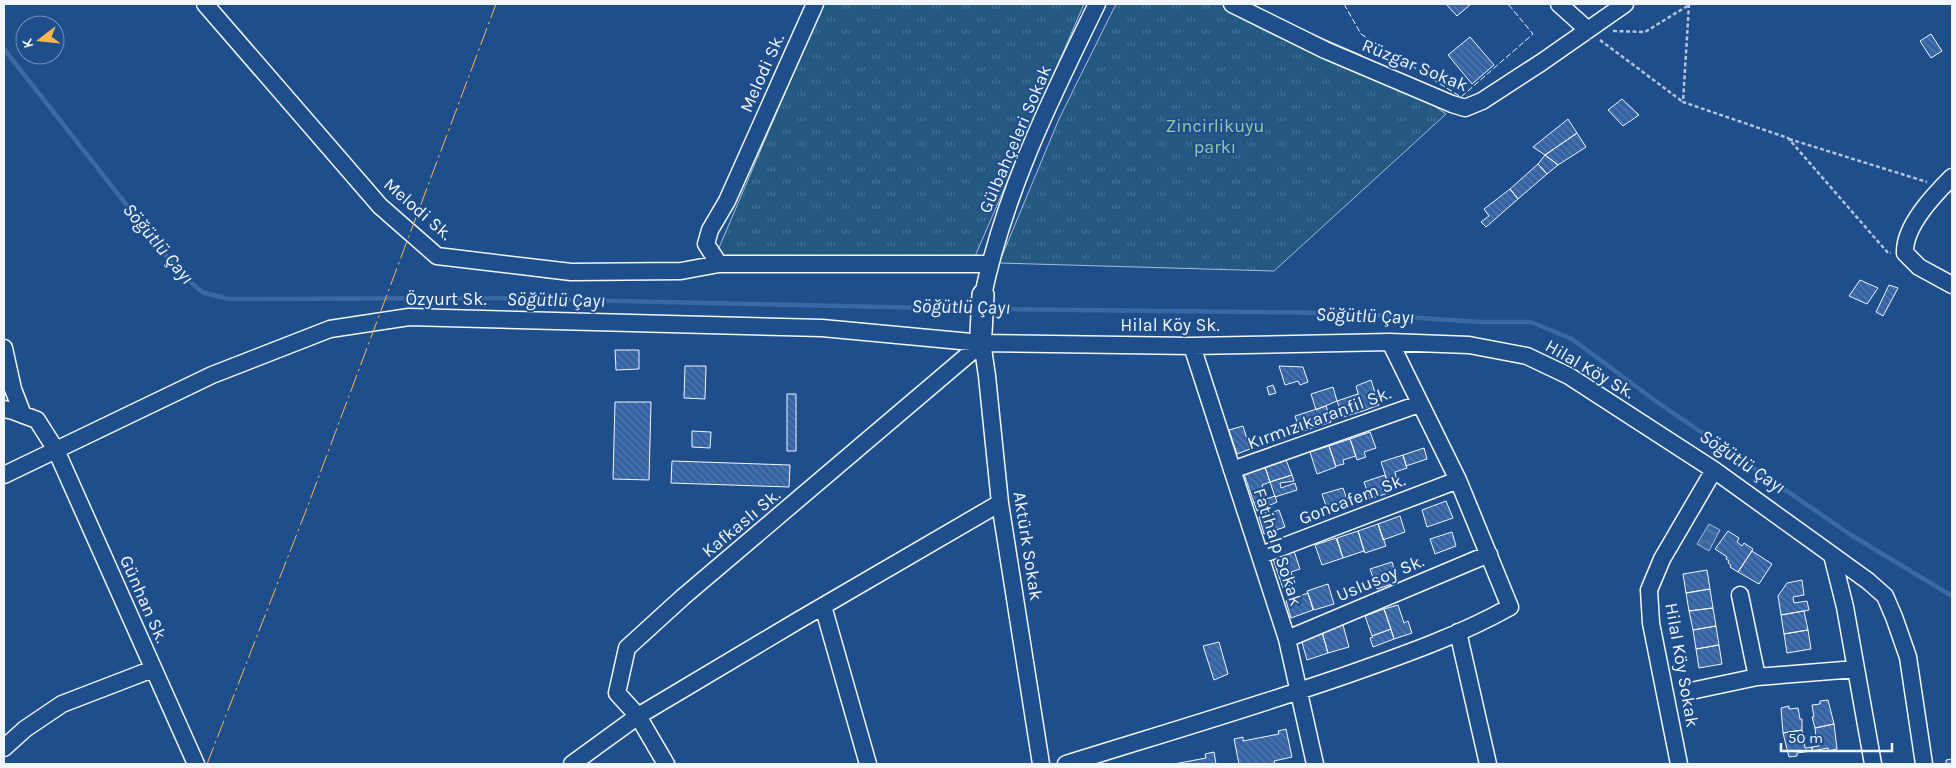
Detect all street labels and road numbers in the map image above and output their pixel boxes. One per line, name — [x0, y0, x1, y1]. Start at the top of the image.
street label: Melodi Sk. — [735, 30, 789, 116]
street label: Rüzgar Sokak — [1359, 34, 1471, 96]
street label: Gülbahçeleri Sokak — [974, 62, 1056, 216]
street label: Melodi Sk. — [379, 173, 457, 245]
street label: Özyurt Sk. — [405, 288, 487, 310]
street label: Hilal Köy Sk. — [1120, 314, 1220, 336]
street label: Hilal Köy Sk. — [1541, 335, 1639, 403]
street label: Kırmızıkaranfil Sk. — [1244, 382, 1394, 454]
street label: Goncafem Sk. — [1296, 469, 1408, 529]
street label: Kafkaslı Sk. — [697, 484, 785, 562]
street label: Fatihalp Sokak — [1249, 485, 1307, 609]
street label: Aktürk Sokak — [1009, 490, 1047, 602]
street label: Uslusoy Sk. — [1333, 550, 1427, 606]
street label: Günhan Sk. — [115, 552, 173, 646]
street label: Hilal Köy Sokak — [1660, 601, 1704, 729]

